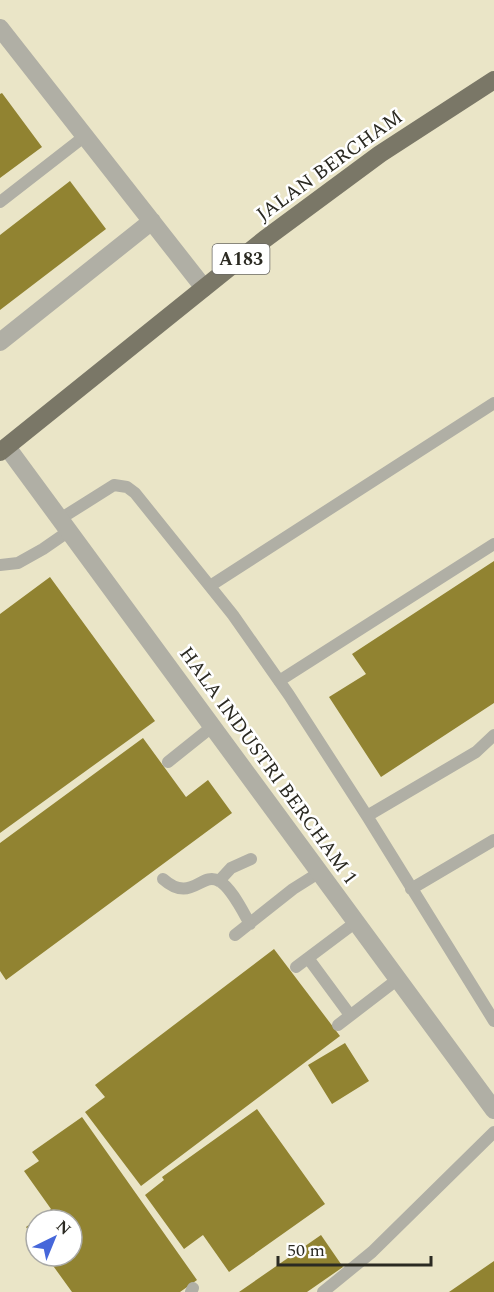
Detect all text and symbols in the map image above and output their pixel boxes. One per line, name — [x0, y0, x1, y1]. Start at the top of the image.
street label: JALAN BERCHAM — [250, 102, 409, 229]
road number: A183 — [212, 244, 270, 274]
street label: HALA INDUSTRI BERCHAM 1 — [171, 640, 365, 891]
north arrow — [24, 1208, 84, 1268]
text: N — [51, 1215, 77, 1241]
scale bar — [278, 1229, 431, 1267]
text: 50 m — [287, 1237, 325, 1264]

